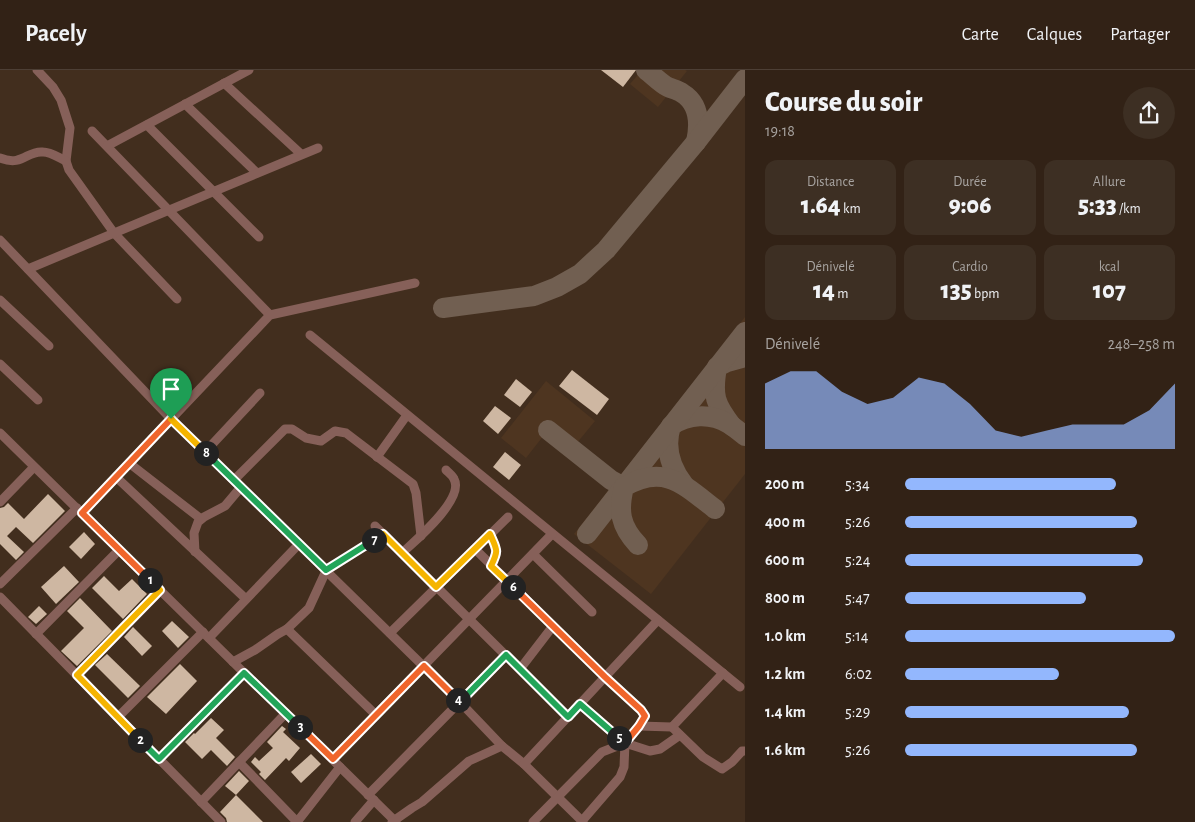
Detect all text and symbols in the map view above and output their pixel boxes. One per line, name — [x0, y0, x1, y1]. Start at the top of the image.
text: Pacely — [25, 22, 87, 46]
text: Carte — [962, 26, 999, 44]
text: Calques — [1027, 26, 1082, 44]
text: Partager — [1110, 26, 1170, 44]
button: share — [1123, 87, 1175, 139]
text: Course du soir — [765, 89, 922, 117]
text: 19:18 — [765, 123, 795, 139]
text: Distance — [807, 175, 854, 189]
text: Durée — [953, 175, 987, 189]
text: Allure — [1093, 175, 1126, 189]
text: 1.64 — [801, 193, 841, 218]
text: 9:06 — [948, 193, 992, 218]
text: 5:33 — [1078, 193, 1117, 218]
text: km — [841, 202, 861, 216]
text: /km — [1117, 202, 1141, 216]
text: Dénivelé — [807, 260, 855, 274]
text: Cardio — [952, 260, 988, 274]
text: kcal — [1099, 260, 1120, 274]
text: 14 — [813, 278, 835, 303]
text: 135 — [941, 278, 972, 303]
text: 107 — [1093, 278, 1126, 303]
text: m — [835, 287, 848, 301]
text: bpm — [972, 287, 999, 301]
text: Dénivelé — [765, 336, 820, 352]
text: 248–258 m — [1108, 336, 1175, 352]
pin — [150, 368, 192, 419]
icon: arrive — [157, 375, 185, 403]
pin: 8 — [194, 440, 218, 466]
text: 8 — [203, 446, 210, 460]
text: 200 m — [765, 476, 805, 492]
text: 5:34 — [845, 476, 870, 492]
text: 400 m — [765, 514, 805, 530]
text: 5:26 — [845, 514, 870, 530]
pin: 7 — [362, 528, 386, 552]
text: 7 — [371, 533, 378, 547]
text: 600 m — [765, 552, 805, 568]
text: 5:24 — [845, 552, 870, 568]
pin: 1 — [138, 568, 162, 592]
text: 1 — [148, 573, 153, 587]
pin: 6 — [500, 574, 526, 600]
text: 6 — [510, 580, 517, 594]
text: 800 m — [765, 590, 805, 606]
text: 5:47 — [845, 590, 870, 606]
text: 1.0 km — [765, 628, 806, 644]
text: 5:14 — [845, 628, 869, 644]
text: 1.2 km — [765, 666, 805, 682]
text: 6:02 — [845, 666, 872, 682]
pin: 4 — [446, 688, 470, 712]
text: 4 — [455, 693, 462, 707]
text: 1.4 km — [765, 704, 806, 720]
text: 5:29 — [845, 704, 870, 720]
pin: 3 — [288, 714, 312, 740]
text: 3 — [297, 720, 304, 734]
pin: 5 — [606, 726, 632, 750]
pin: 2 — [128, 728, 152, 752]
text: 5 — [616, 731, 623, 745]
text: 2 — [137, 733, 144, 747]
text: 1.6 km — [765, 742, 805, 758]
text: 5:26 — [845, 742, 870, 758]

